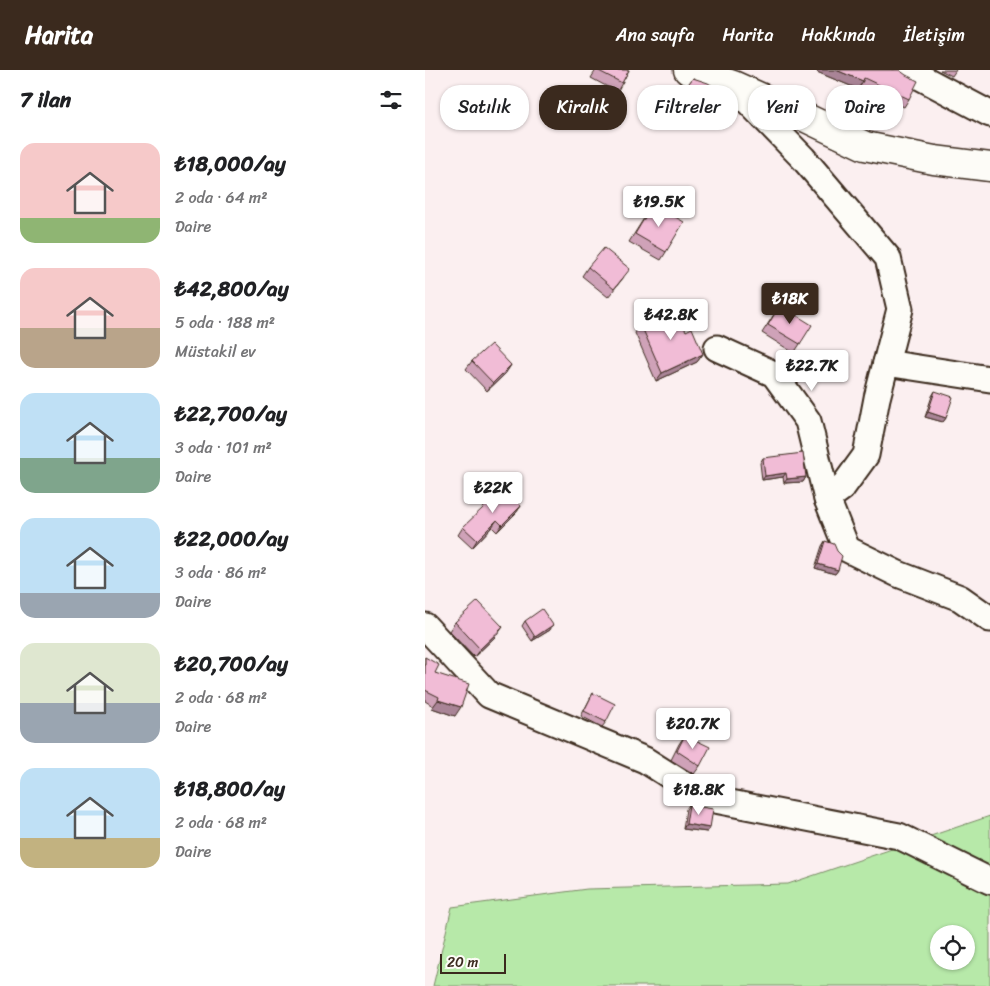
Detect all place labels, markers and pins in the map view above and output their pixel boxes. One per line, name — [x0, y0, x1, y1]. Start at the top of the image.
pin: ₺19.5K — [618, 186, 700, 228]
pin: ₺18K — [760, 282, 820, 325]
pin: ₺42.8K — [630, 298, 712, 341]
pin: ₺22.7K — [771, 350, 853, 392]
pin: ₺22K — [463, 472, 523, 514]
pin: ₺20.7K — [652, 708, 734, 750]
pin: ₺18.8K — [658, 774, 740, 816]

